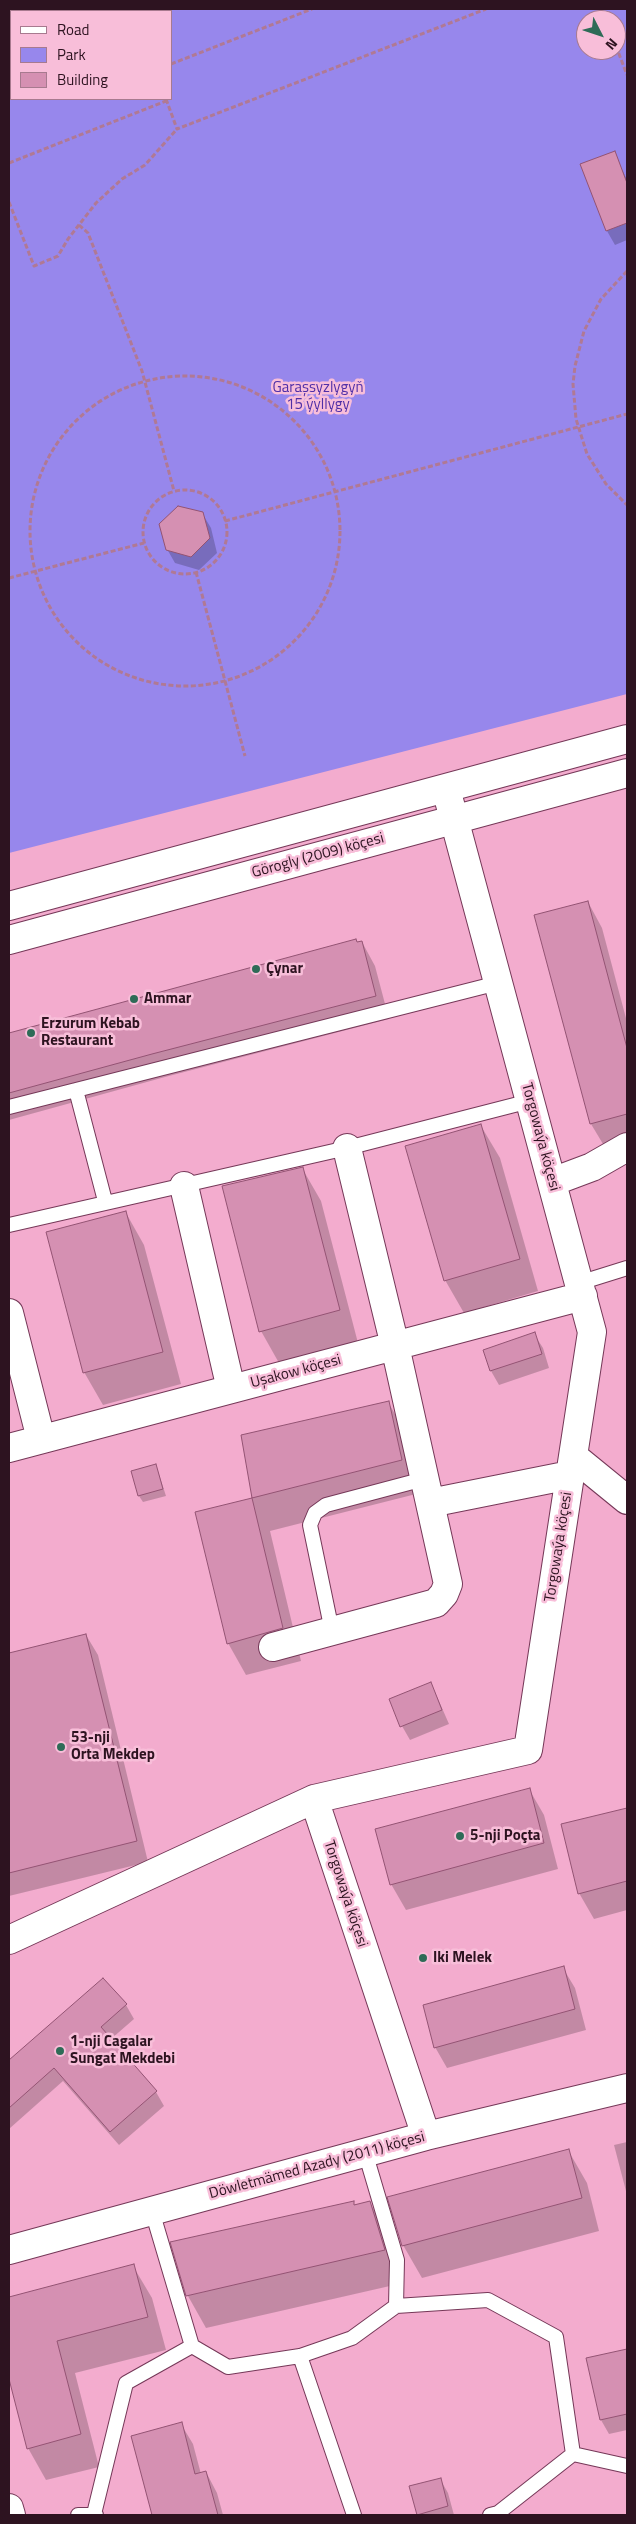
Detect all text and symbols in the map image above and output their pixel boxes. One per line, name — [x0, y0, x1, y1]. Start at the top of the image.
legend — [10, 10, 172, 100]
north arrow — [576, 10, 626, 60]
text: Road — [57, 18, 89, 41]
text: N — [601, 34, 623, 55]
text: Park — [57, 43, 86, 66]
text: Building — [57, 68, 108, 91]
park label: Garaşsyzlygyň 15 ýyllygy — [273, 379, 363, 414]
street label: Görogly (2009) köçesi — [250, 830, 386, 882]
place label: Çynar — [266, 960, 303, 978]
marker: Çynar — [250, 963, 262, 975]
place label: Ammar — [144, 990, 191, 1008]
marker: Ammar — [128, 993, 140, 1005]
place label: Erzurum Kebab Restaurant — [41, 1015, 140, 1050]
marker: Erzurum Kebab Restaurant — [25, 1027, 37, 1039]
street label: Torgowaýa köçesi — [517, 1081, 563, 1193]
street label: Uşakow köçesi — [249, 1351, 343, 1393]
street label: Torgowaýa köçesi — [541, 1491, 577, 1603]
place label: 53-nji Orta Mekdep — [71, 1729, 155, 1764]
marker: 53-nji Orta Mekdep — [55, 1741, 67, 1753]
place label: 5-nji Poçta — [470, 1827, 540, 1845]
marker: 5-nji Poçta — [454, 1830, 466, 1842]
street label: Torgowaýa köçesi — [319, 1838, 371, 1950]
place label: Iki Melek — [433, 1949, 492, 1967]
marker: Iki Melek — [417, 1952, 429, 1964]
place label: 1-nji Cagalar Sungat Mekdebi — [70, 2033, 175, 2068]
marker: 1-nji Cagalar Sungat Mekdebi — [54, 2045, 66, 2057]
street label: Döwletmämed Azady (2011) köçesi — [207, 2129, 427, 2203]

